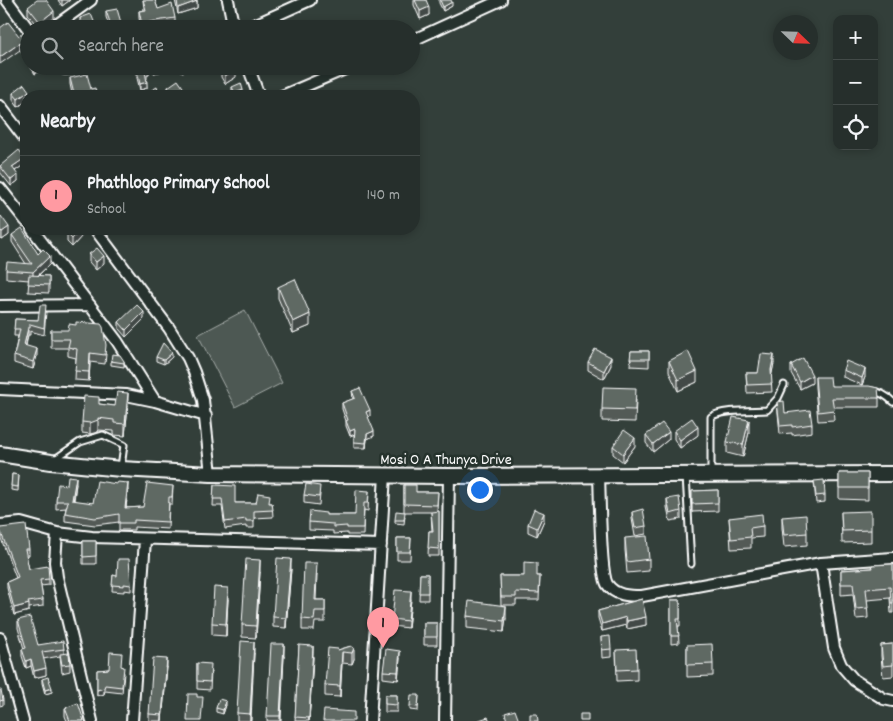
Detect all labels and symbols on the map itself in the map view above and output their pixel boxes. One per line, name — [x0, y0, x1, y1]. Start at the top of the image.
north arrow — [773, 15, 818, 60]
street label: Mosi O A Thunya Drive — [380, 449, 512, 472]
your location — [467, 477, 493, 503]
pin: 1 — [367, 607, 399, 648]

